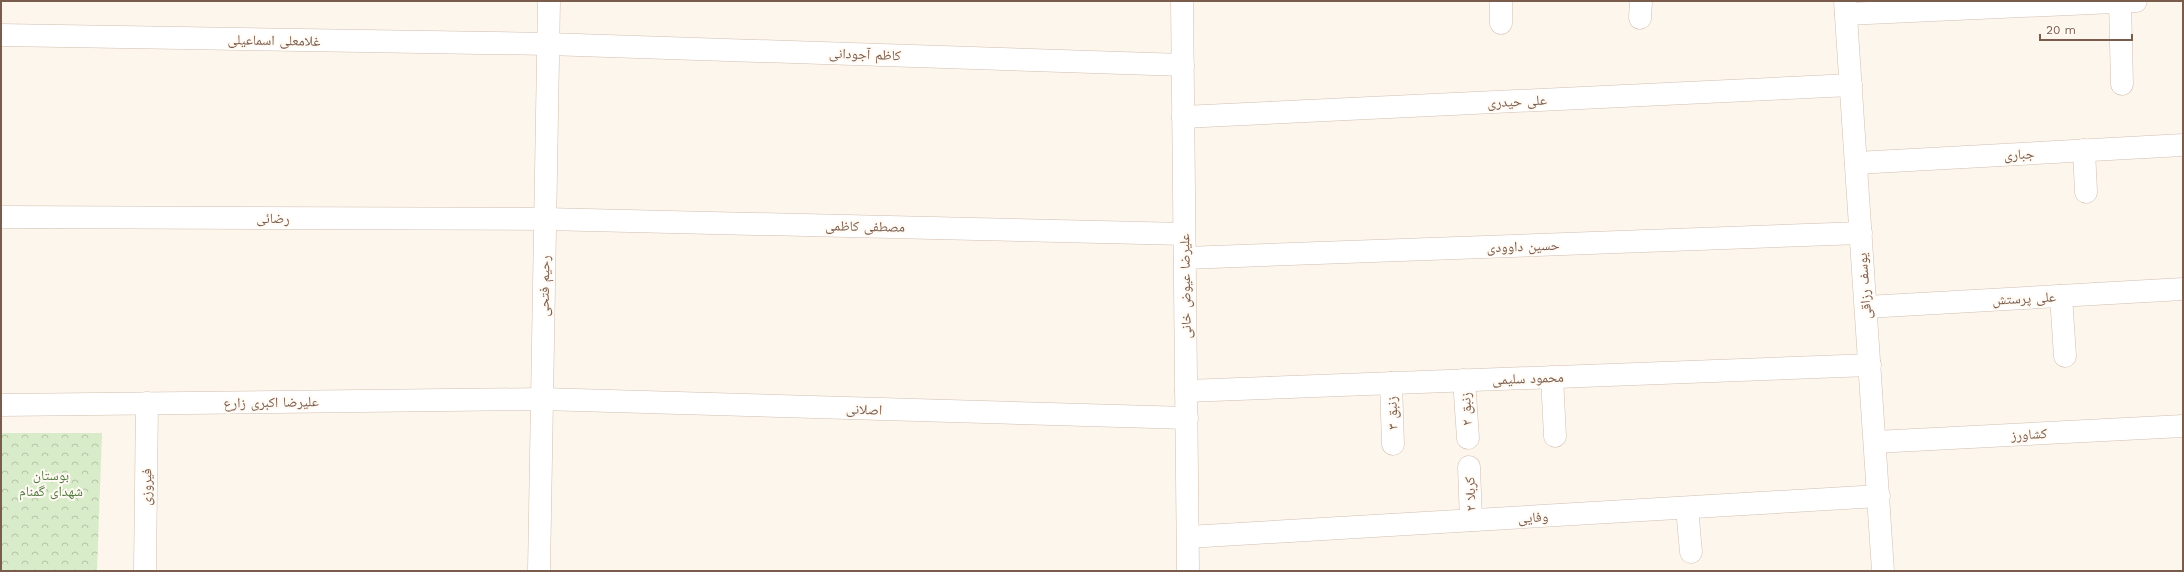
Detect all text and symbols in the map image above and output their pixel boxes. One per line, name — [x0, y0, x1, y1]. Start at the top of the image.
scale bar — [2040, 16, 2132, 42]
text: 20 m — [2046, 23, 2076, 37]
street label: غلامعلی اسماعیلی — [228, 31, 320, 50]
street label: کاظم آجودانی — [829, 45, 902, 65]
street label: علی حیدری — [1487, 91, 1547, 112]
street label: جباری — [2003, 145, 2035, 164]
street label: رضائی — [256, 210, 290, 227]
street label: مصطفی کاظمی — [825, 217, 905, 236]
street label: علیرضا عیوض خانی — [1176, 233, 1195, 339]
street label: حسین داوودی — [1486, 237, 1560, 256]
street label: یوسف رزاقی — [1854, 252, 1875, 320]
street label: رحیم فتحی — [535, 255, 555, 317]
street label: علی پرستش — [1992, 288, 2056, 309]
street label: محمود سلیمی — [1492, 369, 1564, 388]
street label: زنبق ۲ — [1457, 392, 1477, 426]
street label: علیرضا اکبری زارع — [223, 393, 319, 413]
street label: زنبق ۳ — [1383, 396, 1403, 430]
street label: اصلانی — [846, 400, 882, 419]
street label: کشاورز — [2010, 425, 2048, 444]
park label: بوستان شهدای گمنام — [19, 467, 83, 501]
street label: فیروزی — [138, 468, 155, 506]
street label: کربلا ۲ — [1461, 476, 1480, 512]
street label: وفایی — [1517, 508, 1549, 527]

